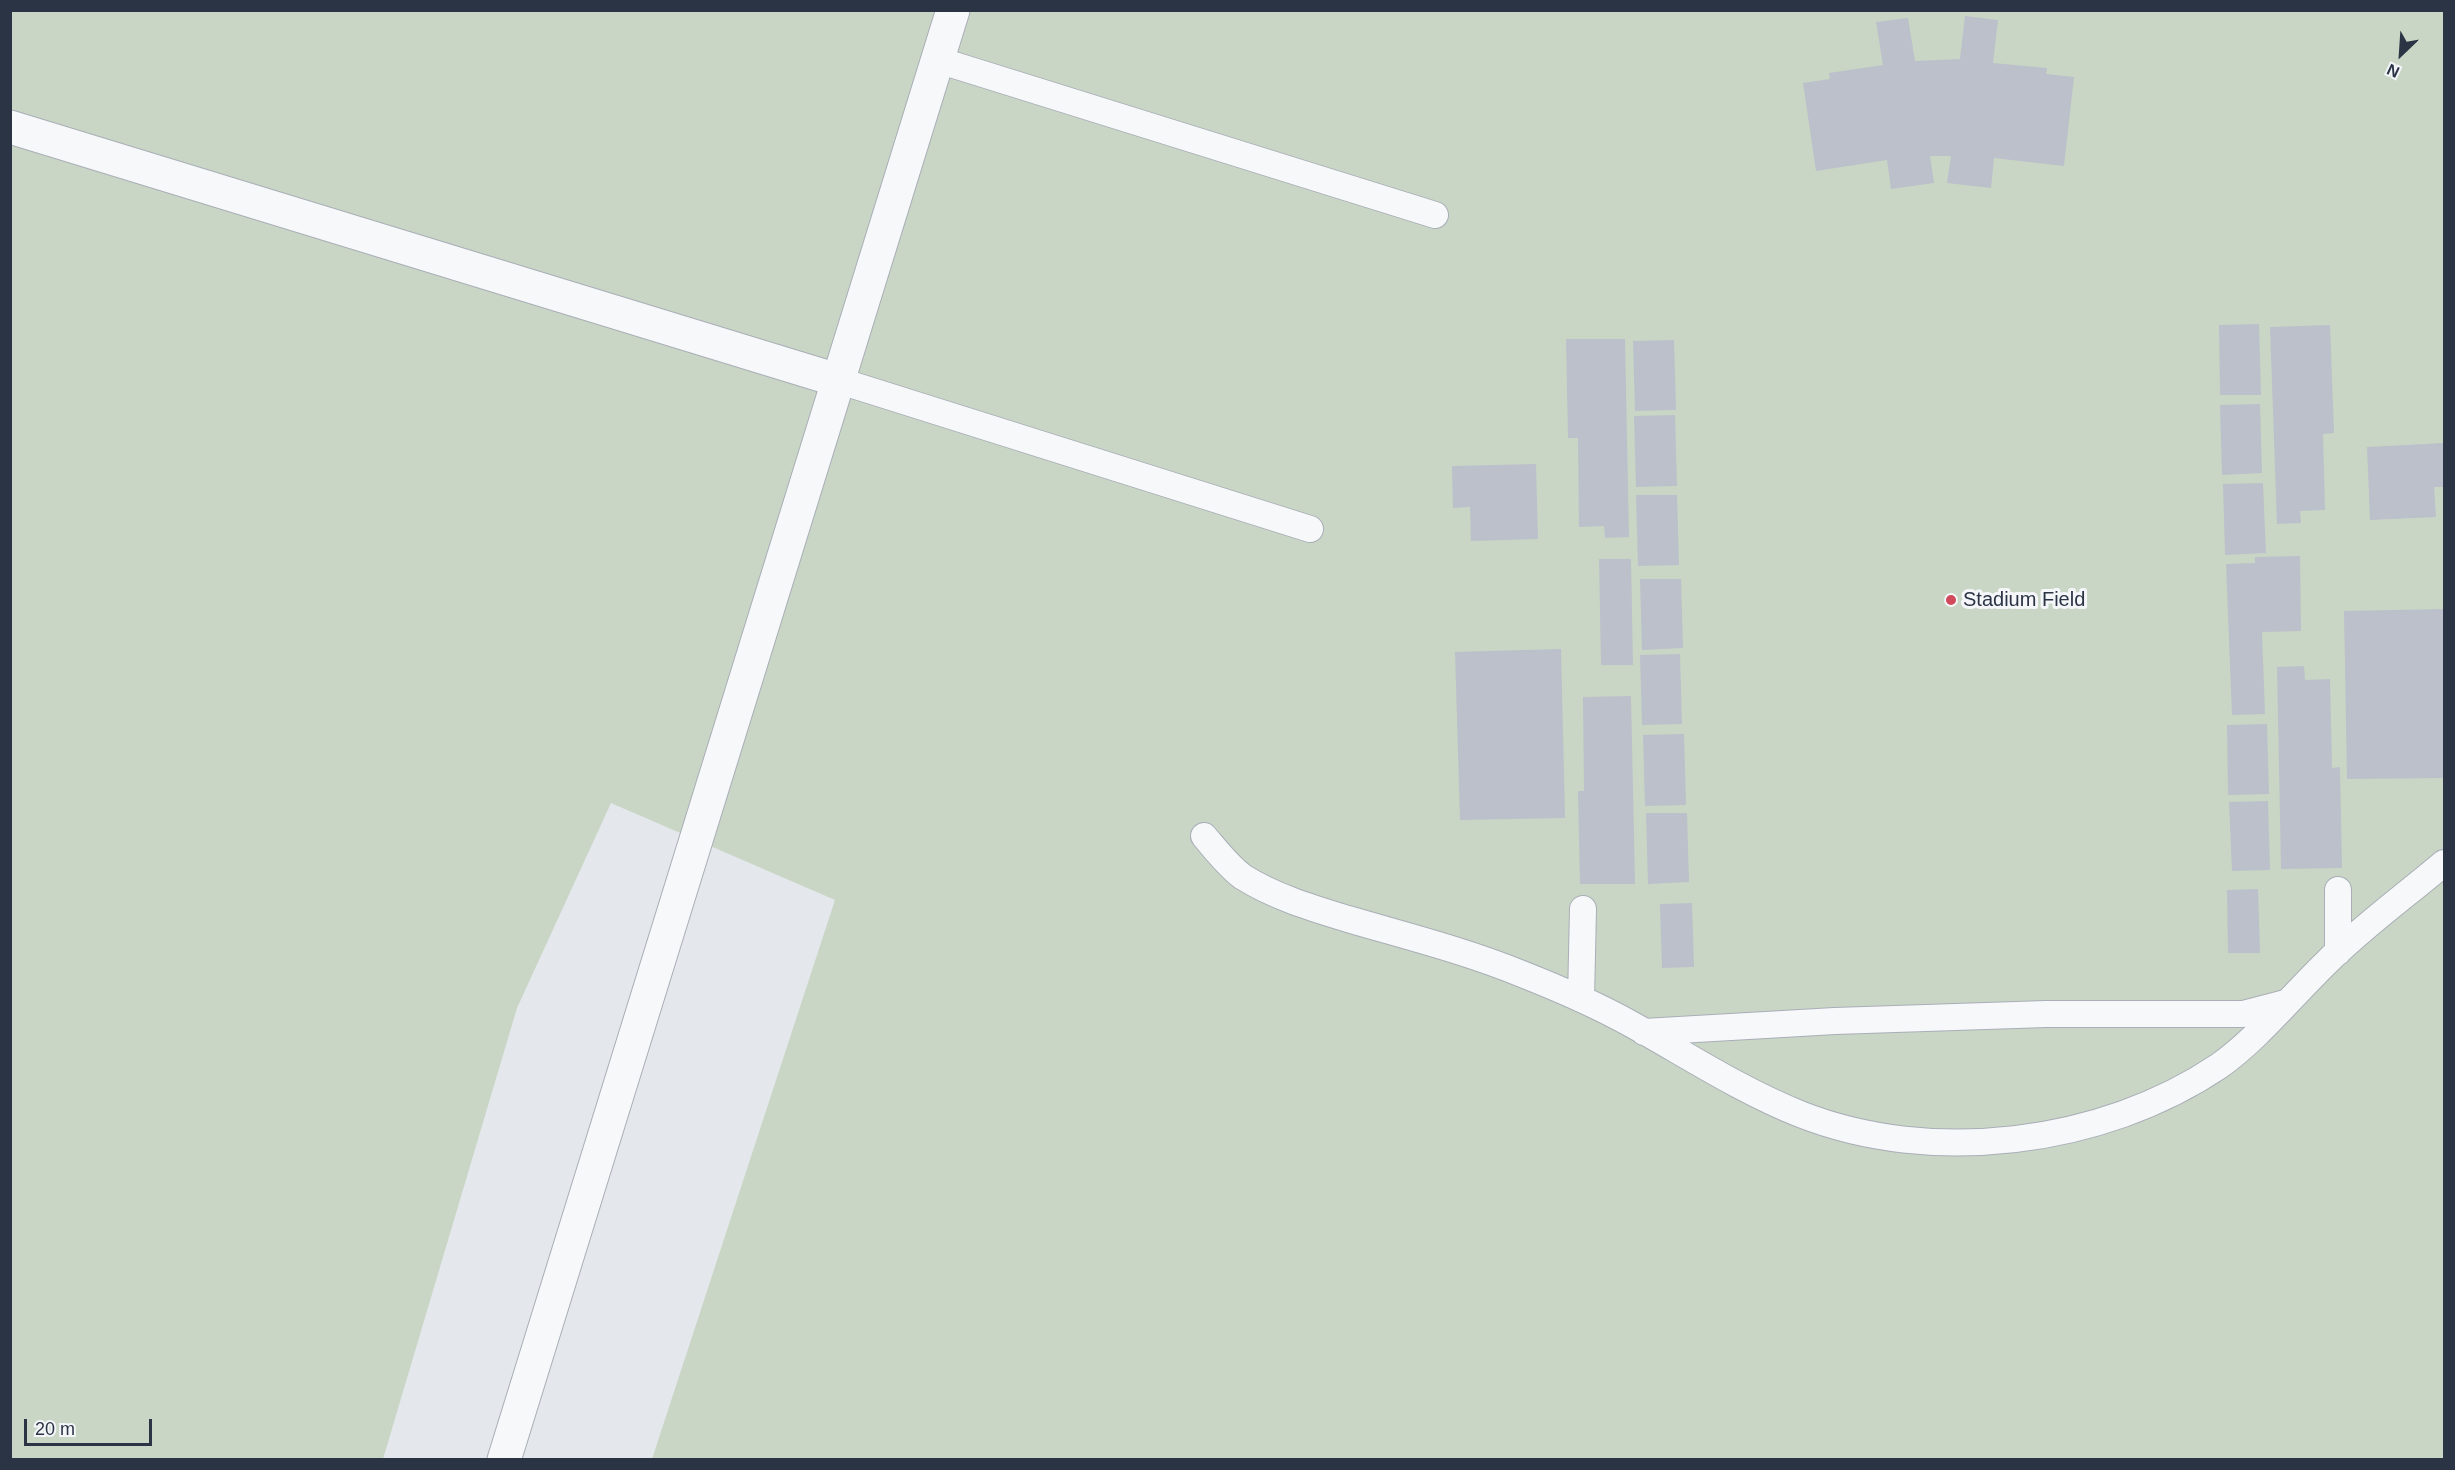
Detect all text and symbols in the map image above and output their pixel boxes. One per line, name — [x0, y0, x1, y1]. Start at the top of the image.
north arrow — [2371, 24, 2431, 84]
text: N — [2384, 61, 2402, 81]
place label: Stadium Field — [1963, 588, 2085, 612]
marker: Stadium Field — [1944, 593, 1958, 607]
scale bar — [27, 1407, 154, 1445]
text: 20 m — [35, 1419, 75, 1439]

